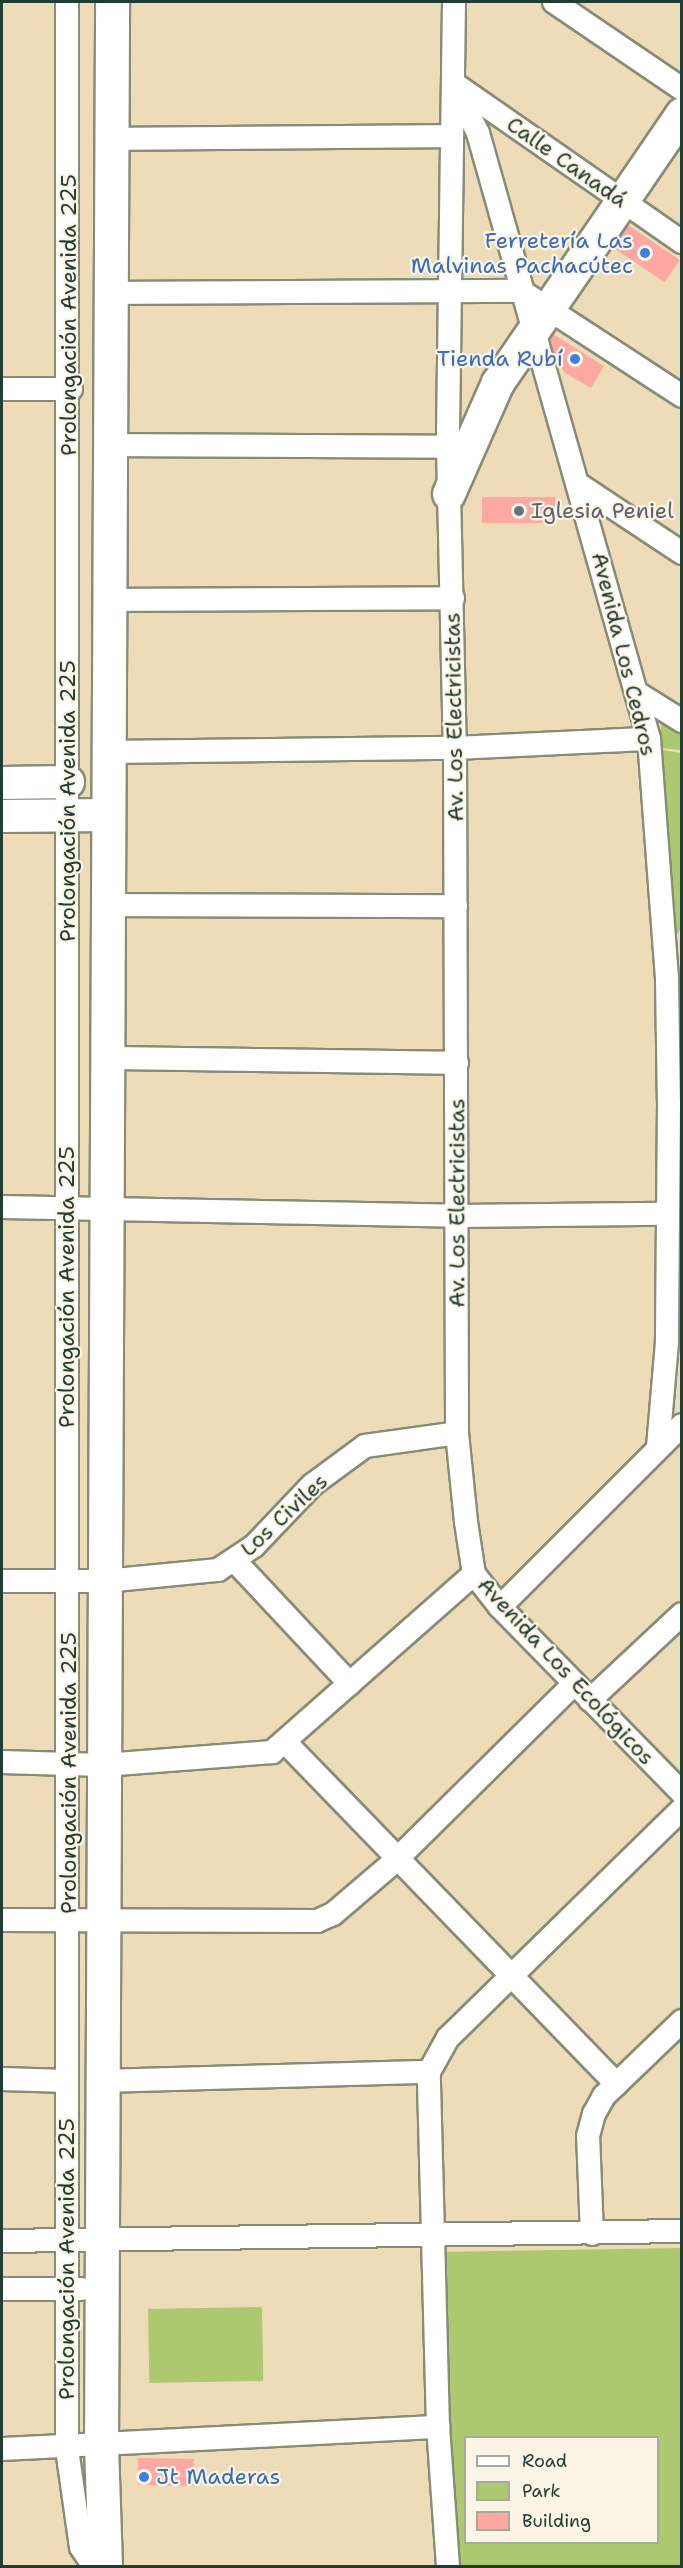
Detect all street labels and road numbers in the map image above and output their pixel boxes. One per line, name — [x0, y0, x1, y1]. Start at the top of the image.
street label: Calle Canadá — [502, 111, 632, 213]
street label: Prolongación Avenida 225 — [56, 174, 82, 456]
street label: Avenida Los Cedros — [586, 549, 662, 759]
street label: Av. Los Electricistas — [439, 612, 469, 822]
street label: Prolongación Avenida 225 — [55, 660, 81, 942]
street label: Av. Los Electricistas — [444, 1098, 470, 1308]
street label: Prolongación Avenida 225 — [54, 1146, 80, 1428]
street label: Los Civiles — [235, 1468, 333, 1562]
street label: Avenida Los Ecológicos — [472, 1572, 660, 1770]
street label: Prolongación Avenida 225 — [56, 1632, 82, 1914]
street label: Prolongación Avenida 225 — [54, 2118, 80, 2400]

